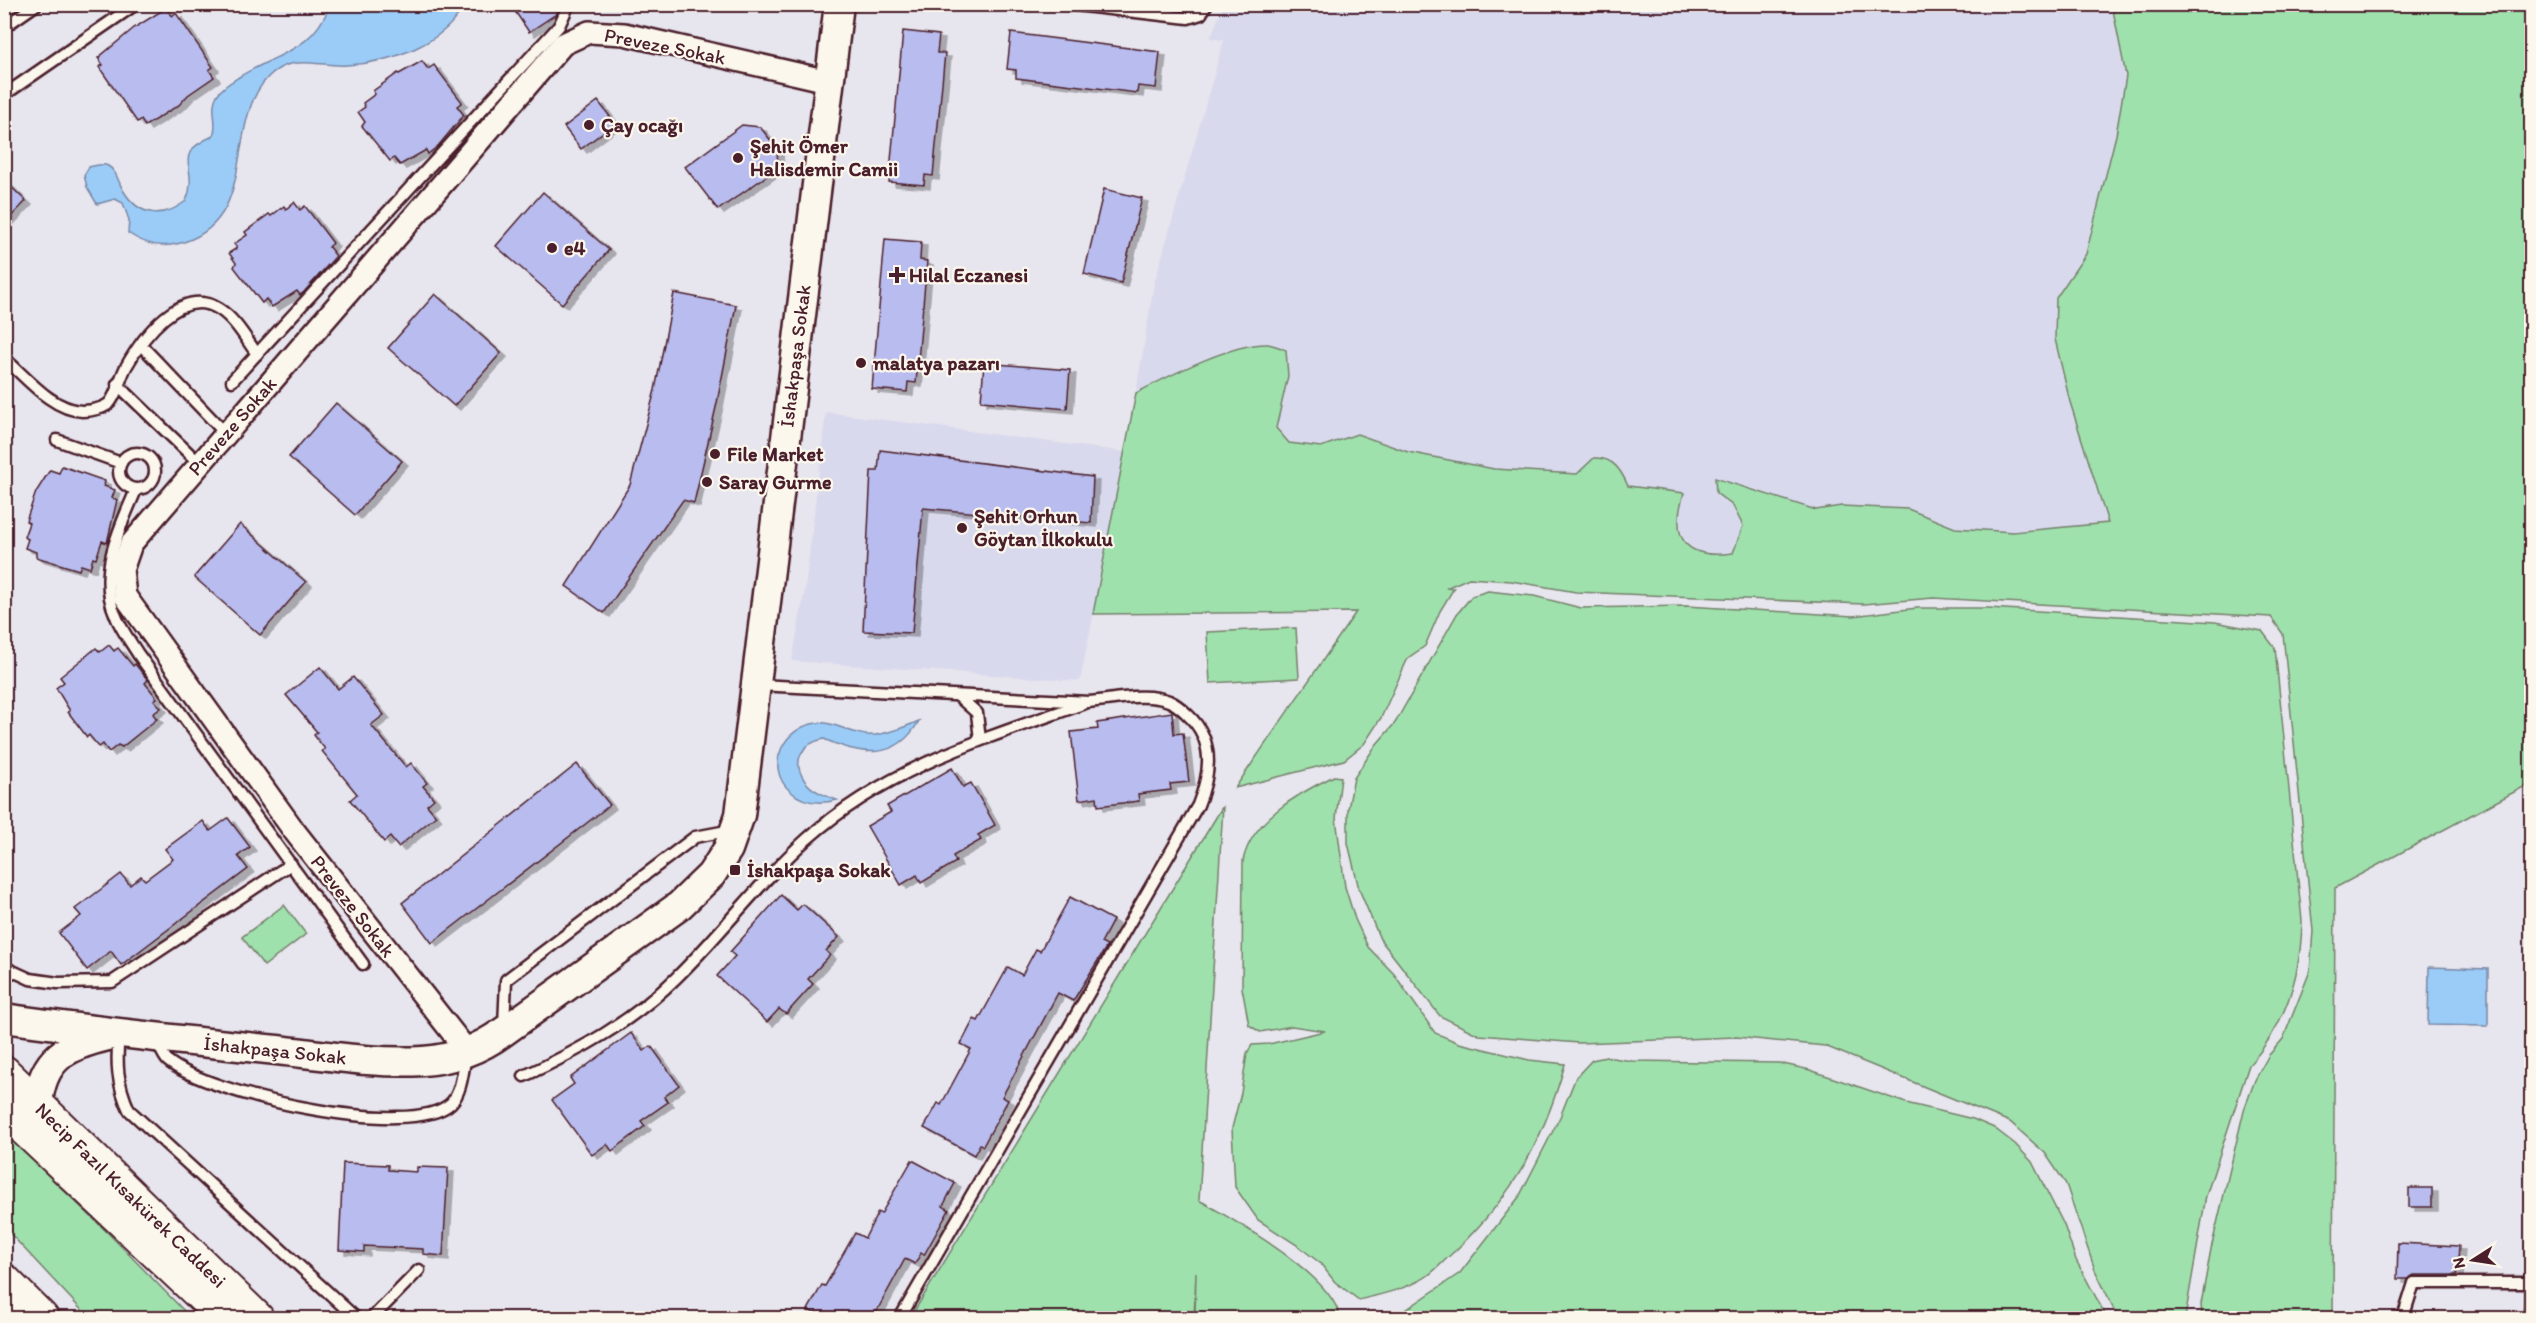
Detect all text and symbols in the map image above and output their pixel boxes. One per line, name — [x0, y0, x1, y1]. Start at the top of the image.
street label: Preveze Sokak — [602, 22, 728, 70]
place label: Çay ocağı — [601, 113, 683, 138]
marker: Çay ocağı — [582, 118, 596, 132]
place label: Şehit Ömer Halisdemir Camii — [750, 134, 898, 181]
marker: Şehit Ömer Halisdemir Camii — [731, 151, 745, 165]
place label: e4 — [564, 236, 586, 260]
marker: e4 — [545, 241, 559, 255]
place label: Hilal Eczanesi — [909, 263, 1028, 287]
marker: Hilal Eczanesi — [890, 268, 904, 282]
street label: İshakpaşa Sokak — [774, 283, 816, 429]
place label: malatya pazarı — [872, 351, 1000, 376]
marker: malatya pazarı — [854, 356, 868, 370]
street label: Preveze Sokak — [183, 372, 281, 480]
place label: File Market — [727, 442, 824, 466]
marker: File Market — [708, 447, 722, 461]
place label: Saray Gurme — [719, 470, 832, 495]
marker: Saray Gurme — [700, 475, 714, 489]
place label: Şehit Orhun Göytan İlkokulu — [974, 504, 1113, 552]
marker: Şehit Orhun Göytan İlkokulu — [955, 521, 969, 535]
street label: Preveze Sokak — [306, 850, 400, 962]
place label: İshakpaşa Sokak — [747, 858, 891, 883]
marker: İshakpaşa Sokak — [728, 863, 742, 877]
street label: İshakpaşa Sokak — [202, 1031, 348, 1069]
street label: Necip Fazıl Kısakürek Caddesi — [31, 1097, 231, 1293]
north arrow — [2443, 1230, 2503, 1290]
text: N — [2448, 1256, 2469, 1270]

